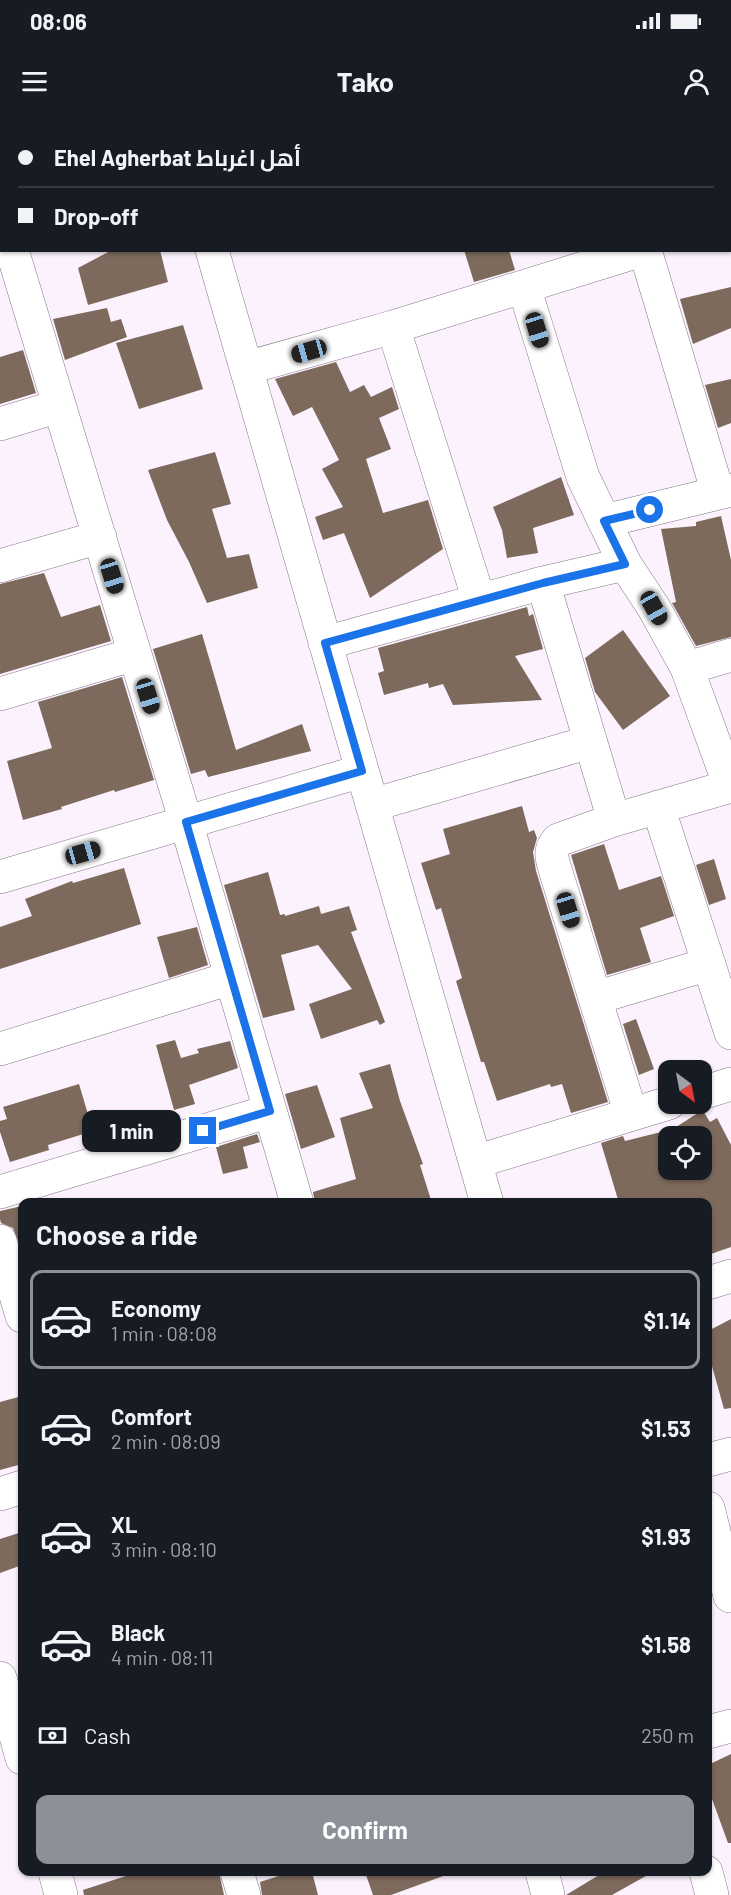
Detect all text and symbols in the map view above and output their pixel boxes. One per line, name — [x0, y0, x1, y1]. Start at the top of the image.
text: 08:06 — [30, 8, 87, 34]
icon: menu — [18, 65, 51, 98]
text: Tako — [337, 65, 394, 97]
icon: person — [680, 65, 713, 98]
text: Ehel Agherbat أهل اغرباط — [54, 144, 301, 170]
text: Drop-off — [54, 203, 138, 229]
car — [523, 310, 551, 350]
car — [289, 337, 329, 365]
route start — [636, 496, 663, 523]
car — [98, 556, 126, 596]
car — [637, 588, 671, 628]
car — [134, 676, 162, 716]
car — [63, 839, 103, 867]
car — [554, 890, 582, 930]
north arrow — [658, 1060, 712, 1114]
map controls — [658, 1060, 712, 1180]
callout: 1 min — [83, 1110, 182, 1152]
route end — [189, 1117, 216, 1144]
text: 1 min — [110, 1119, 153, 1143]
button: locate — [658, 1126, 712, 1180]
text: Choose a ride — [36, 1218, 198, 1250]
icon: car — [39, 1293, 93, 1347]
text: Economy — [111, 1295, 201, 1321]
text: $1.14 — [644, 1307, 691, 1333]
text: 1 min · 08:08 — [111, 1321, 217, 1345]
icon: car — [39, 1401, 93, 1455]
text: Comfort — [111, 1403, 192, 1429]
text: $1.53 — [641, 1415, 691, 1441]
text: 2 min · 08:09 — [111, 1429, 221, 1453]
icon: car — [39, 1509, 93, 1563]
text: XL — [111, 1511, 137, 1537]
text: $1.93 — [641, 1523, 691, 1549]
text: 3 min · 08:10 — [111, 1537, 217, 1561]
icon: car — [39, 1617, 93, 1671]
text: Black — [111, 1619, 165, 1645]
text: $1.58 — [641, 1631, 691, 1657]
text: 4 min · 08:11 — [111, 1645, 213, 1669]
icon: cash — [36, 1719, 69, 1752]
text: Cash — [84, 1722, 131, 1748]
text: 250 m — [641, 1723, 694, 1747]
button: Confirm — [36, 1795, 694, 1864]

